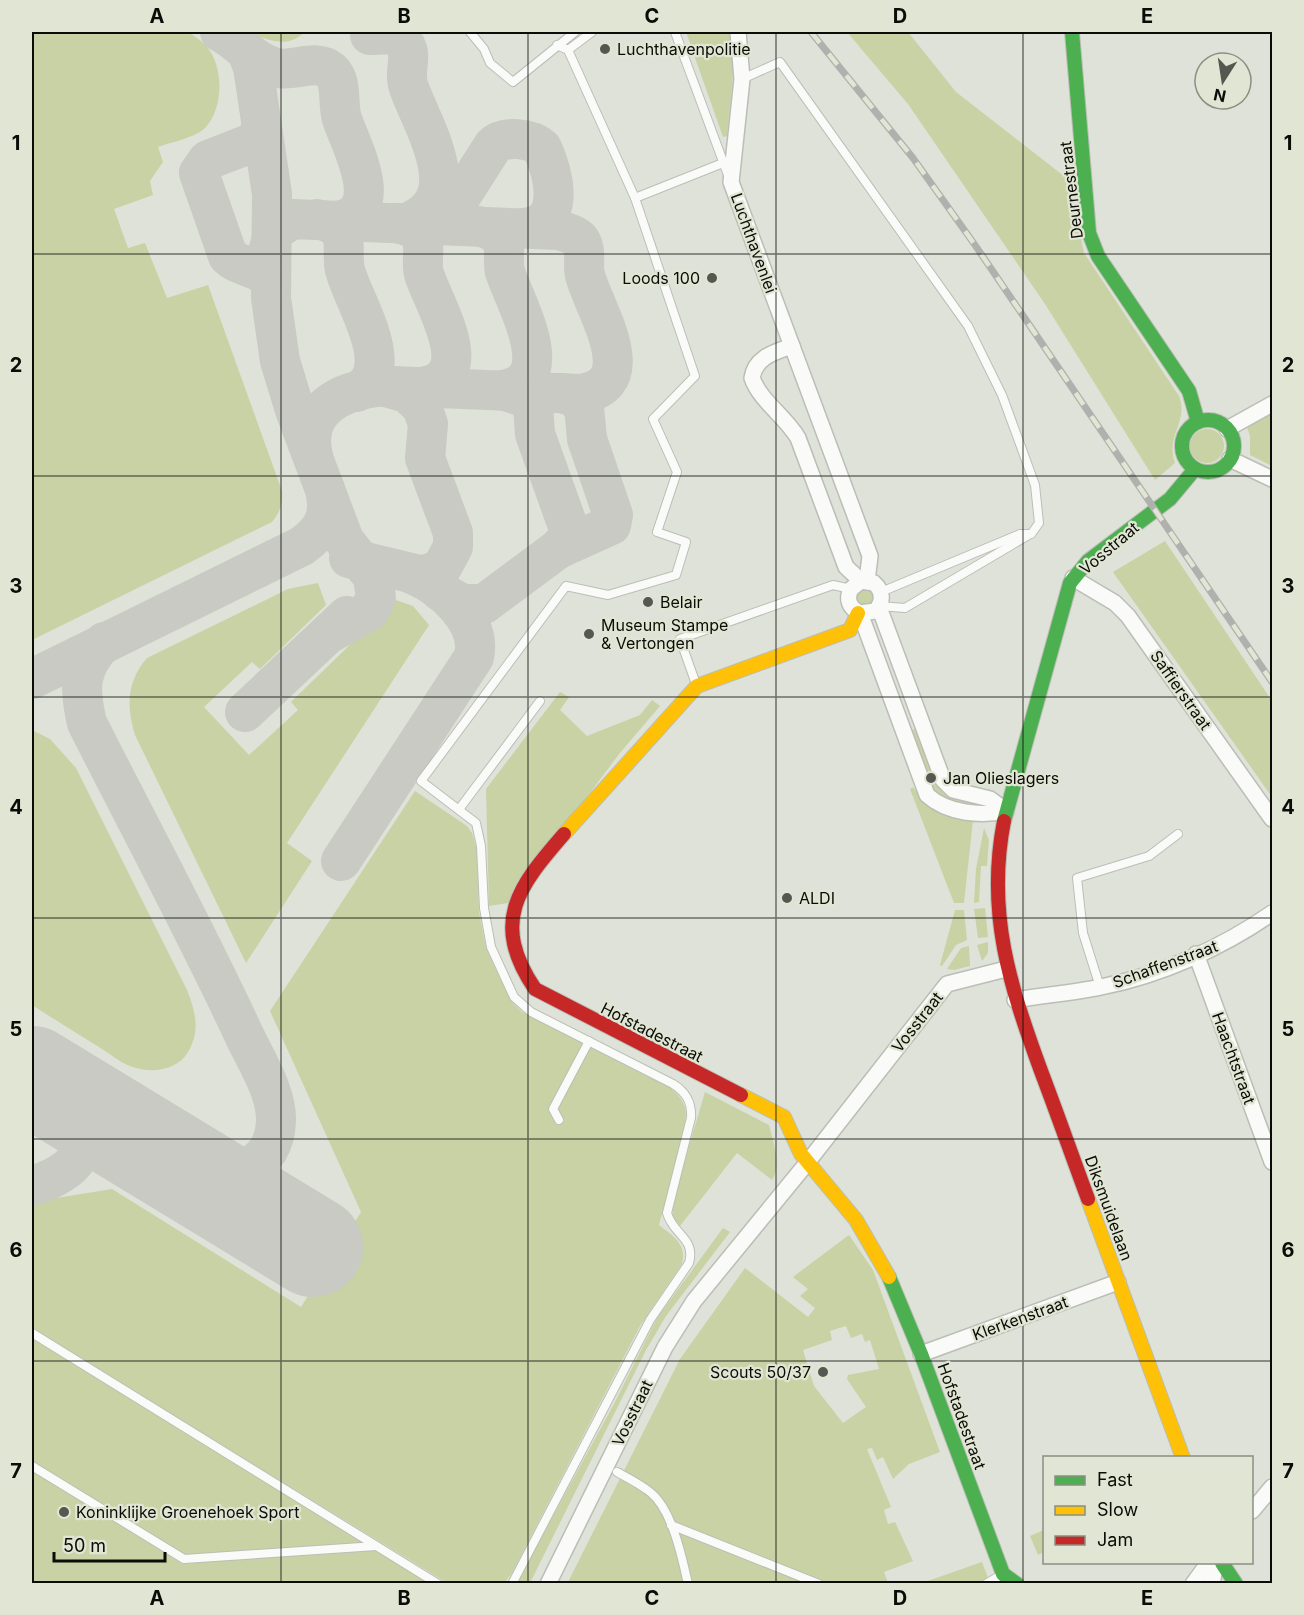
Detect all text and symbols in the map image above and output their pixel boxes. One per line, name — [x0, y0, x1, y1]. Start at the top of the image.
text: A — [150, 4, 165, 28]
text: B — [397, 4, 411, 28]
text: C — [645, 4, 659, 28]
text: D — [893, 4, 907, 28]
text: E — [1141, 4, 1153, 28]
place label: Luchthavenpolitie — [617, 39, 751, 59]
marker: Luchthavenpolitie — [598, 42, 612, 56]
north arrow — [1193, 51, 1253, 111]
text: N — [1212, 85, 1228, 107]
text: 1 — [12, 131, 20, 155]
text: 1 — [1284, 131, 1292, 155]
street label: Deurnestraat — [1055, 140, 1087, 240]
street label: Luchthavenlei — [727, 190, 781, 296]
place label: Loods 100 — [622, 268, 700, 288]
marker: Loods 100 — [705, 271, 719, 285]
text: 2 — [10, 353, 22, 377]
text: 2 — [1282, 353, 1294, 377]
street label: Vosstraat — [1075, 517, 1143, 579]
text: 3 — [10, 574, 22, 598]
text: 3 — [1282, 574, 1294, 598]
place label: Belair — [660, 592, 703, 612]
marker: Belair — [641, 595, 655, 609]
place label: Museum Stampe & Vertongen — [601, 615, 728, 653]
marker: Museum Stampe & Vertongen — [582, 627, 596, 641]
street label: Saffierstraat — [1146, 646, 1216, 734]
place label: Jan Olieslagers — [943, 768, 1059, 788]
marker: Jan Olieslagers — [924, 771, 938, 785]
text: 4 — [9, 795, 23, 819]
text: 4 — [1281, 795, 1295, 819]
place label: ALDI — [799, 888, 835, 908]
marker: ALDI — [780, 891, 794, 905]
street label: Schaffenstraat — [1110, 936, 1220, 992]
street label: Vosstraat — [887, 988, 947, 1056]
street label: Hofstadestraat — [598, 998, 706, 1066]
street label: Haachtstraat — [1208, 1009, 1260, 1107]
text: 5 — [10, 1017, 22, 1041]
text: 5 — [1282, 1017, 1294, 1041]
street label: Diksmuidelaan — [1081, 1153, 1137, 1263]
text: 6 — [10, 1238, 23, 1262]
text: 6 — [1282, 1238, 1295, 1262]
street label: Klerkenstraat — [969, 1291, 1071, 1345]
street label: Hofstadestraat — [933, 1360, 991, 1472]
place label: Scouts 50/37 — [710, 1362, 811, 1382]
marker: Scouts 50/37 — [816, 1365, 830, 1379]
street label: Vosstraat — [607, 1377, 657, 1449]
legend — [1043, 1456, 1253, 1564]
text: 7 — [10, 1459, 22, 1483]
text: 7 — [1282, 1459, 1294, 1483]
text: Fast — [1097, 1469, 1133, 1490]
text: Slow — [1097, 1499, 1138, 1520]
place label: Koninklijke Groenehoek Sport — [76, 1502, 299, 1522]
marker: Koninklijke Groenehoek Sport — [57, 1505, 71, 1519]
scale bar — [54, 1525, 165, 1563]
text: Jam — [1097, 1529, 1133, 1550]
text: 50 m — [63, 1535, 106, 1556]
text: A — [150, 1586, 165, 1610]
text: B — [397, 1586, 411, 1610]
text: C — [645, 1586, 659, 1610]
text: D — [893, 1586, 907, 1610]
text: E — [1141, 1586, 1153, 1610]

